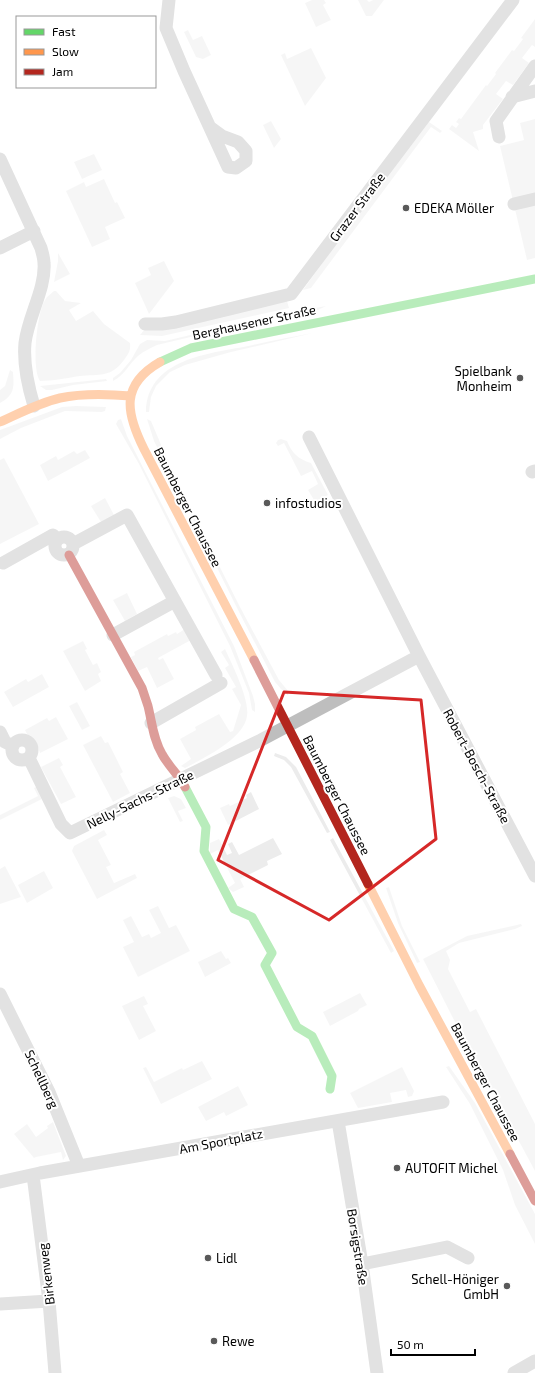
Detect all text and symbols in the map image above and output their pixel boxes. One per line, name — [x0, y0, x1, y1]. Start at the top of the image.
legend — [16, 16, 156, 88]
text: Fast — [52, 24, 76, 38]
text: Slow — [52, 44, 79, 58]
text: Jam — [52, 64, 73, 78]
street label: Grazer Straße — [326, 169, 388, 245]
place label: EDEKA Möller — [414, 200, 494, 216]
marker: EDEKA Möller — [401, 203, 411, 213]
street label: Berghausener Straße — [191, 301, 317, 343]
place label: Spielbank Monheim — [454, 363, 512, 394]
marker: Spielbank Monheim — [515, 373, 525, 383]
street label: Baumberger Chaussee — [151, 444, 225, 570]
place label: infostudios — [275, 495, 342, 511]
marker: infostudios — [262, 498, 272, 508]
street label: Robert-Bosch-Straße — [440, 706, 514, 826]
street label: Baumberger Chaussee — [300, 732, 374, 858]
street label: Nelly-Sachs-Straße — [84, 766, 196, 832]
street label: Baumberger Chaussee — [448, 1020, 524, 1144]
street label: Schellberg — [21, 1047, 63, 1111]
street label: Am Sportplatz — [178, 1125, 264, 1157]
place label: AUTOFIT Michel — [405, 1160, 498, 1176]
marker: AUTOFIT Michel — [392, 1163, 402, 1173]
street label: Borsigstraße — [344, 1208, 372, 1286]
street label: Birkenweg — [34, 1242, 58, 1306]
place label: Lidl — [216, 1250, 237, 1266]
marker: Lidl — [203, 1253, 213, 1263]
place label: Schell-Höniger GmbH — [411, 1271, 499, 1302]
marker: Schell-Höniger GmbH — [502, 1281, 512, 1291]
scale bar — [391, 1331, 475, 1357]
place label: Rewe — [222, 1333, 255, 1349]
marker: Rewe — [209, 1336, 219, 1346]
text: 50 m — [397, 1337, 424, 1351]

